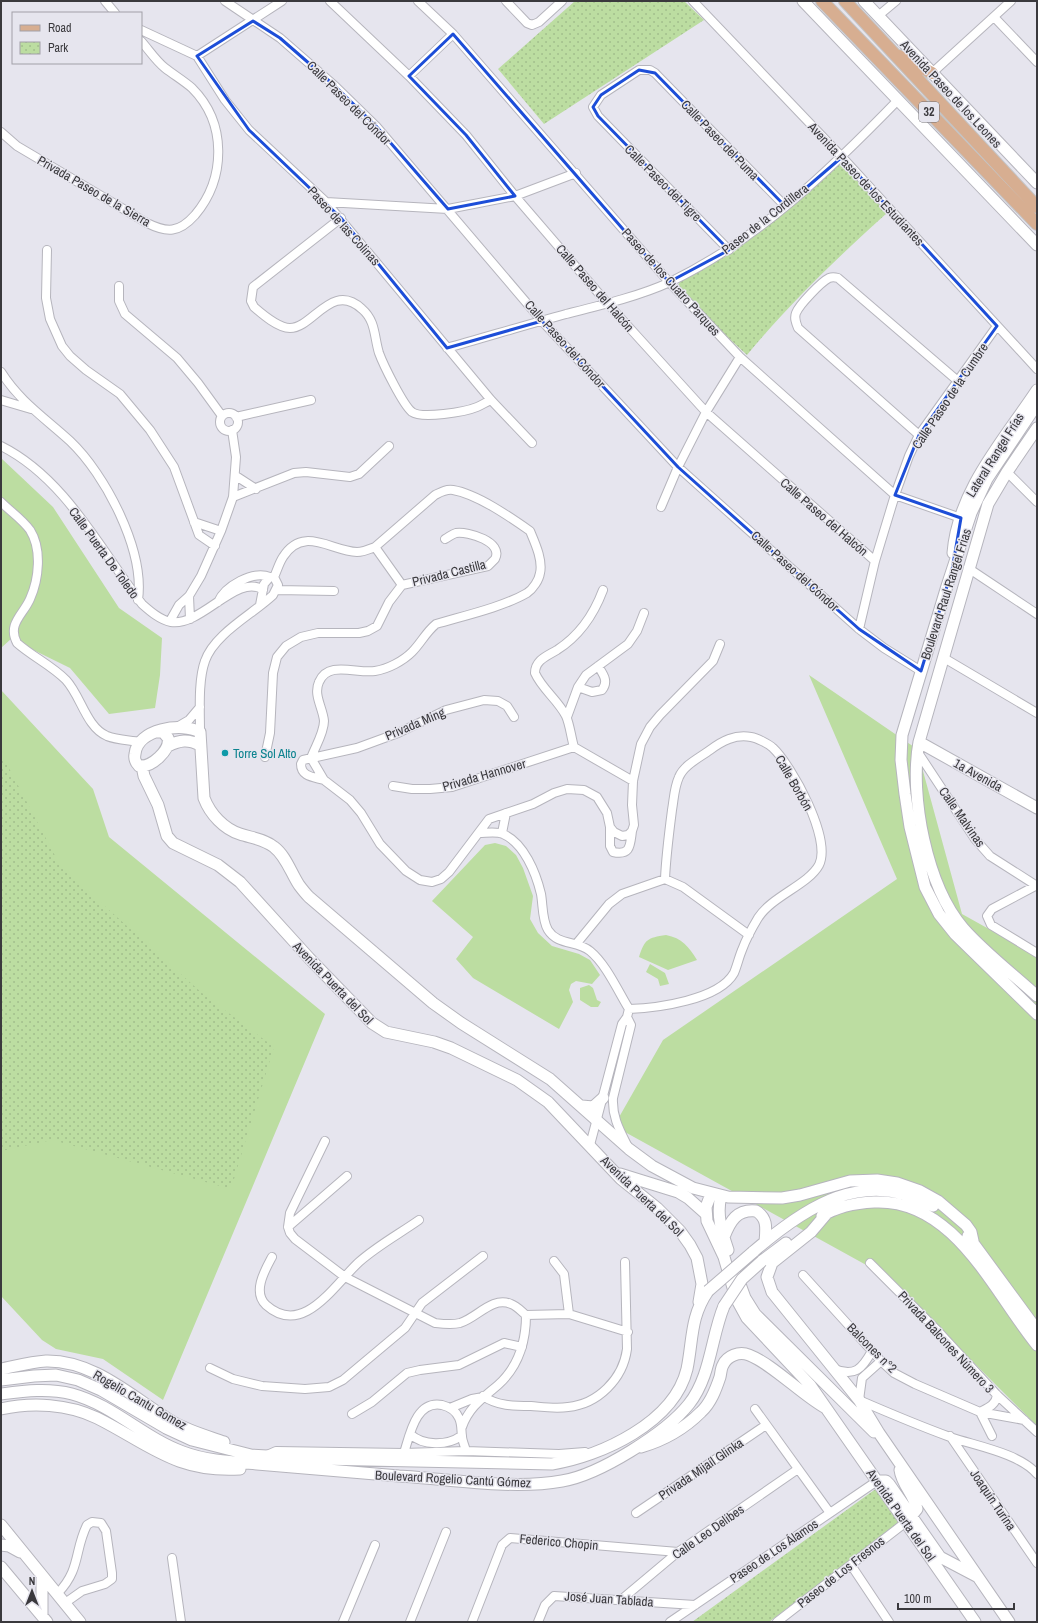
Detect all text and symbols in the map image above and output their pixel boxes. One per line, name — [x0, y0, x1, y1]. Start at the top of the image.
legend — [12, 12, 142, 64]
text: Road — [48, 20, 72, 36]
street label: Avenida Paseo de los Leones — [896, 36, 1005, 152]
text: Park — [48, 40, 68, 56]
street label: Calle Paseo del Cóndor — [303, 57, 395, 149]
street label: Calle Paseo del Puma — [677, 96, 763, 184]
road number: 32 — [919, 102, 939, 122]
street label: Avenida Paseo de los Estudiantes — [804, 118, 928, 249]
street label: Calle Paseo del Tigre — [621, 141, 705, 225]
street label: Privada Paseo de la Sierra — [34, 152, 154, 230]
street label: Paseo de la Cordillera — [718, 180, 812, 258]
street label: Paseo de las Colinas — [304, 183, 384, 269]
street label: Paseo de los Cuatro Parques — [618, 225, 724, 339]
street label: Calle Paseo del Halcón — [552, 241, 638, 335]
street label: Calle Paseo del Cóndor — [521, 296, 609, 392]
street label: Calle Paseo de la Cumbre — [908, 340, 992, 452]
street label: Lateral Rangel Frías — [962, 410, 1028, 500]
street label: Calle Paseo del Halcón — [777, 474, 871, 560]
street label: Calle Puerta De Toledo — [65, 504, 143, 602]
street label: Boulevard Raul Rangel Frias — [917, 526, 975, 662]
street label: Calle Paseo del Cóndor — [747, 527, 843, 615]
street label: Privada Castilla — [410, 556, 488, 590]
street label: Privada Ming — [382, 704, 448, 744]
place label: Torre Sol Alto — [233, 745, 296, 762]
marker: Torre Sol Alto — [220, 748, 230, 758]
street label: Calle Borbón — [771, 752, 817, 814]
street label: Privada Hannover — [440, 755, 528, 795]
street label: 1a Avenida — [951, 755, 1005, 795]
street label: Calle Malvinas — [935, 783, 989, 851]
street label: Avenida Puerta del Sol — [288, 937, 377, 1028]
street label: Avenida Puerta del Sol — [596, 1151, 687, 1240]
street label: Privada Balcones Número 3 — [894, 1287, 998, 1397]
street label: Balcones n°2 — [843, 1319, 901, 1377]
street label: Rogelio Cantu Gomez — [90, 1366, 190, 1434]
street label: Privada Mijaíl Glinka — [655, 1434, 747, 1504]
street label: Avenida Puerta del Sol — [862, 1465, 939, 1564]
street label: Boulevard Rogelio Cantú Gómez — [374, 1466, 532, 1492]
street label: Joaquín Turína — [966, 1466, 1020, 1534]
street label: Calle Leo Delibes — [669, 1501, 747, 1563]
street label: Paseo de Los Álamos — [726, 1515, 822, 1587]
street label: Federico Chopin — [519, 1530, 599, 1554]
street label: Paseo de Los Fresnos — [794, 1532, 888, 1612]
north arrow — [12, 1571, 52, 1611]
text: N — [29, 1574, 35, 1588]
scale bar — [898, 1585, 1014, 1611]
street label: José Juan Tablada — [564, 1587, 654, 1611]
text: 100 m — [904, 1591, 931, 1607]

